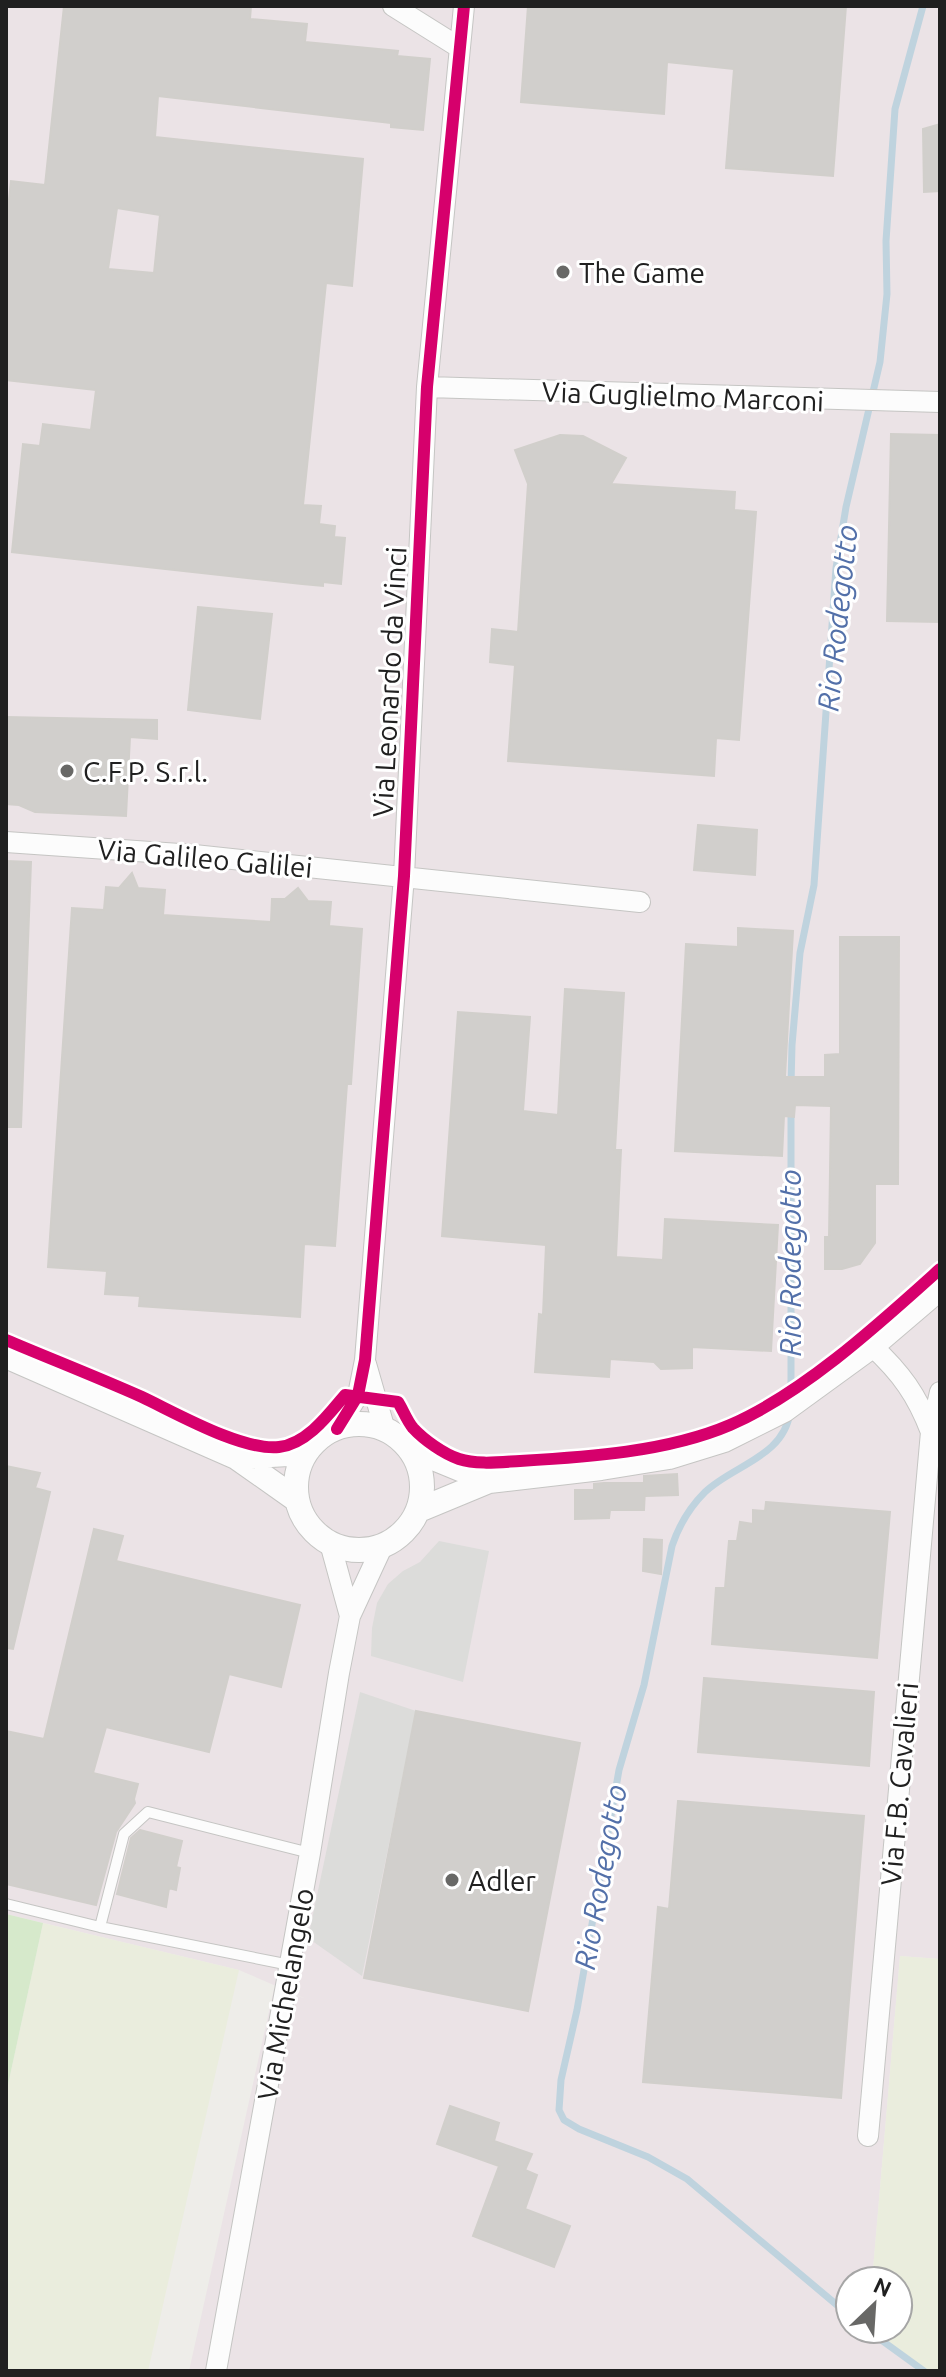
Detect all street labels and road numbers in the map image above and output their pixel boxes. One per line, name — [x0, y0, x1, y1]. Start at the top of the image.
street label: Via Guglielmo Marconi — [541, 376, 825, 416]
street label: Via Leonardo da Vinci — [366, 546, 412, 818]
street label: Via Galileo Galilei — [96, 833, 314, 883]
street label: Via F.B. Cavalieri — [875, 1681, 923, 1887]
street label: Via Michelangelo — [251, 1885, 319, 2103]

